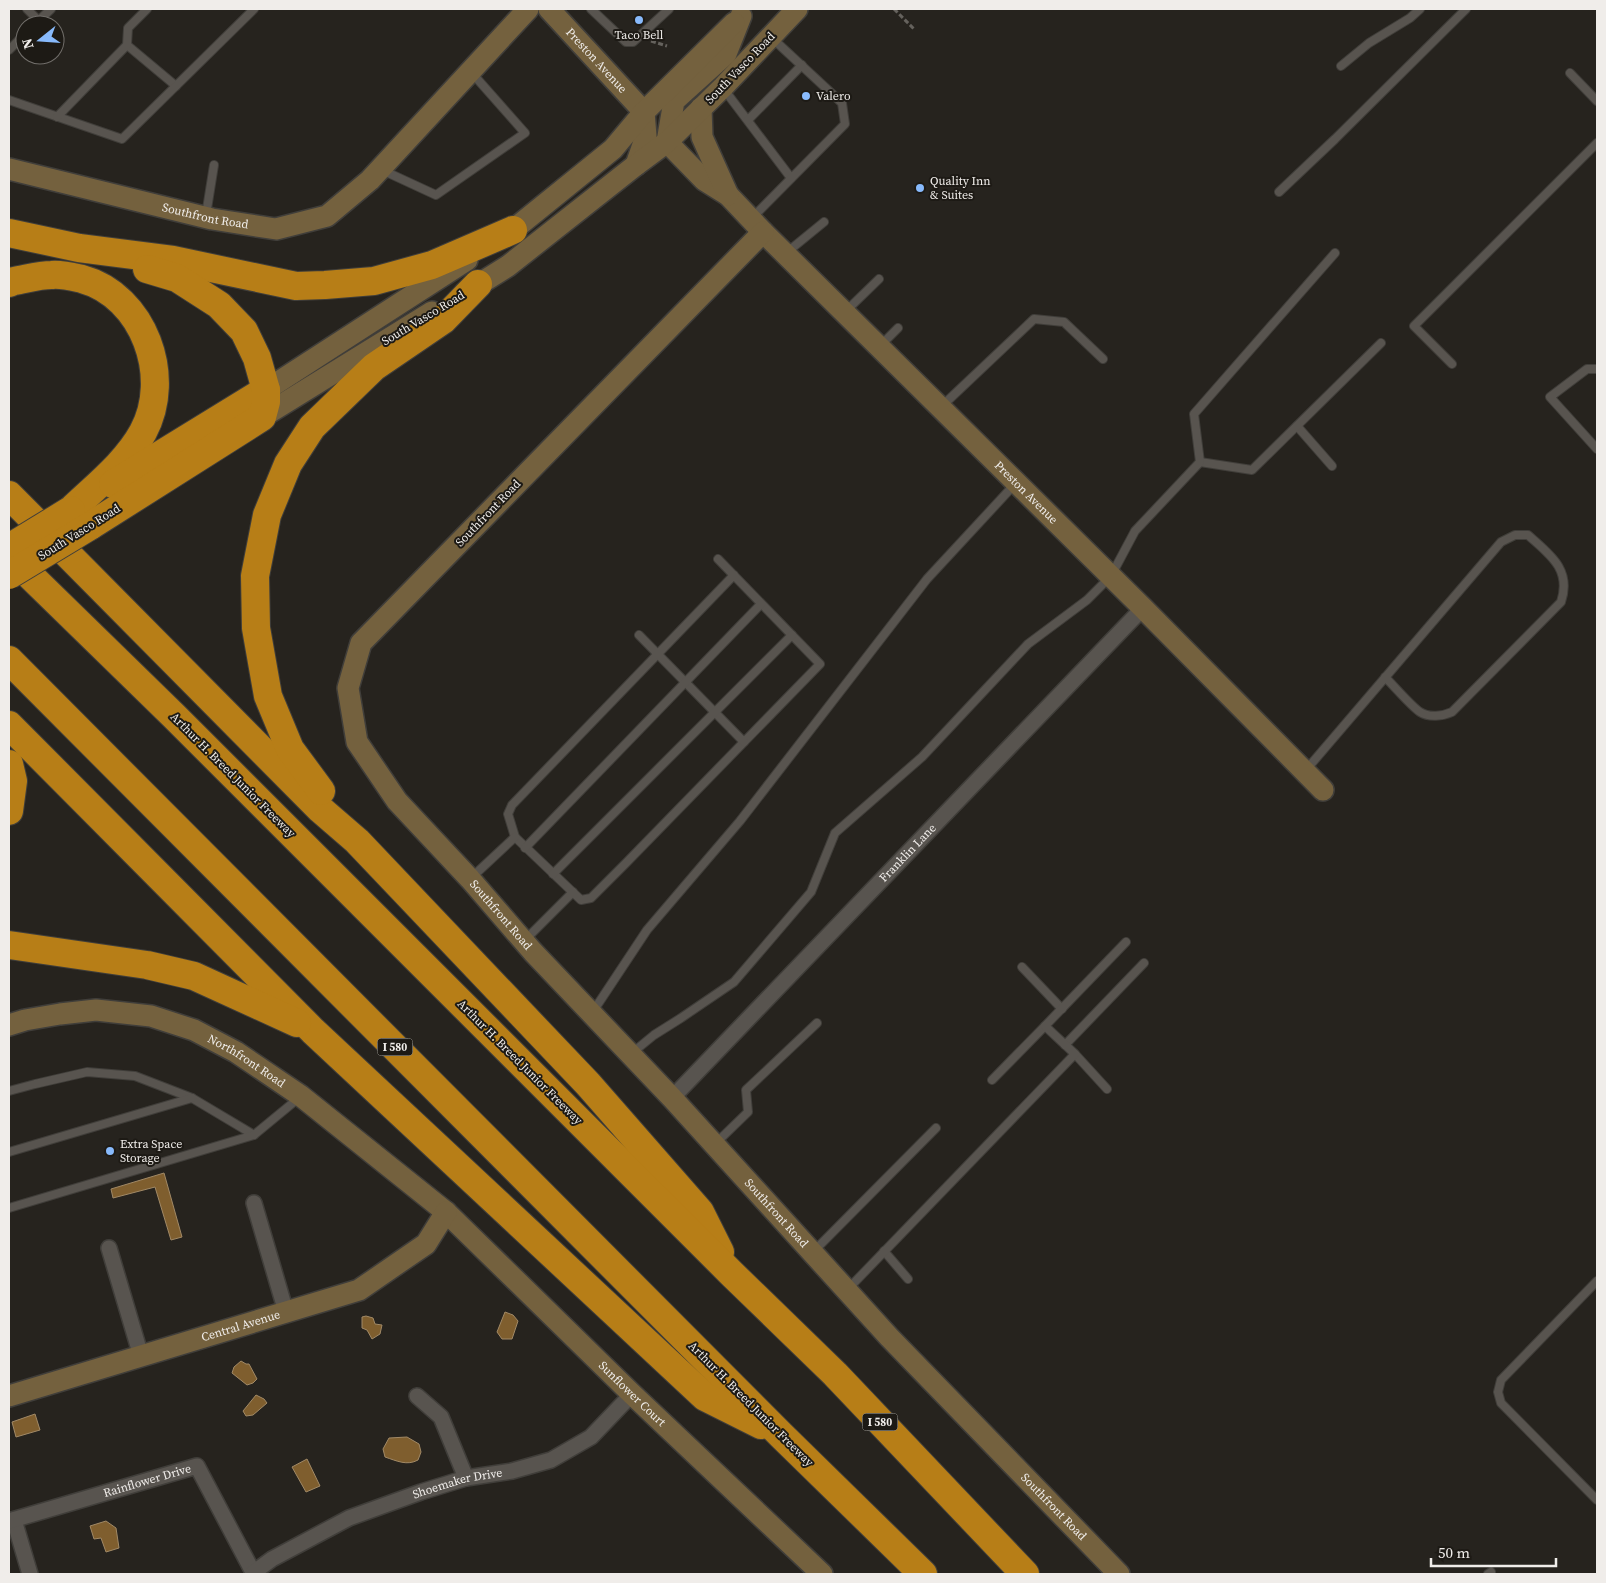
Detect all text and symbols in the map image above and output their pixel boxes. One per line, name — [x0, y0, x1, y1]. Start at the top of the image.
marker: Taco Bell — [633, 14, 645, 26]
north arrow — [15, 15, 65, 65]
street label: Preston Avenue — [562, 24, 631, 96]
place label: Taco Bell — [615, 27, 664, 43]
street label: South Vasco Road — [702, 28, 779, 107]
text: N — [17, 36, 39, 52]
place label: Valero — [816, 88, 851, 104]
marker: Valero — [800, 90, 812, 102]
place label: Quality Inn & Suites — [930, 173, 991, 203]
marker: Quality Inn & Suites — [914, 182, 926, 194]
street label: Southfront Road — [161, 199, 250, 233]
street label: South Vasco Road — [379, 287, 468, 349]
street label: Preston Avenue — [991, 457, 1061, 527]
street label: Southfront Road — [452, 476, 524, 550]
street label: South Vasco Road — [35, 500, 123, 564]
street label: Arthur H. Breed Junior Freeway — [167, 709, 300, 842]
street label: Franklin Lane — [876, 820, 940, 886]
street label: Southfront Road — [466, 876, 536, 953]
street label: Arthur H. Breed Junior Freeway — [454, 996, 587, 1129]
street label: Northfront Road — [205, 1031, 289, 1091]
road number: I 580 — [378, 1038, 412, 1056]
place label: Extra Space Storage — [120, 1136, 182, 1166]
marker: Extra Space Storage — [104, 1145, 116, 1157]
street label: Southfront Road — [741, 1175, 812, 1251]
street label: Central Avenue — [199, 1306, 282, 1345]
street label: Arthur H. Breed Junior Freeway — [685, 1338, 818, 1471]
street label: Sunflower Court — [595, 1358, 669, 1430]
road number: I 580 — [862, 1414, 898, 1430]
street label: Rainflower Drive — [101, 1460, 193, 1501]
street label: Shoemaker Drive — [410, 1465, 503, 1502]
street label: Southfront Road — [1017, 1470, 1090, 1544]
scale bar — [1431, 1536, 1556, 1568]
text: 50 m — [1438, 1542, 1470, 1563]

